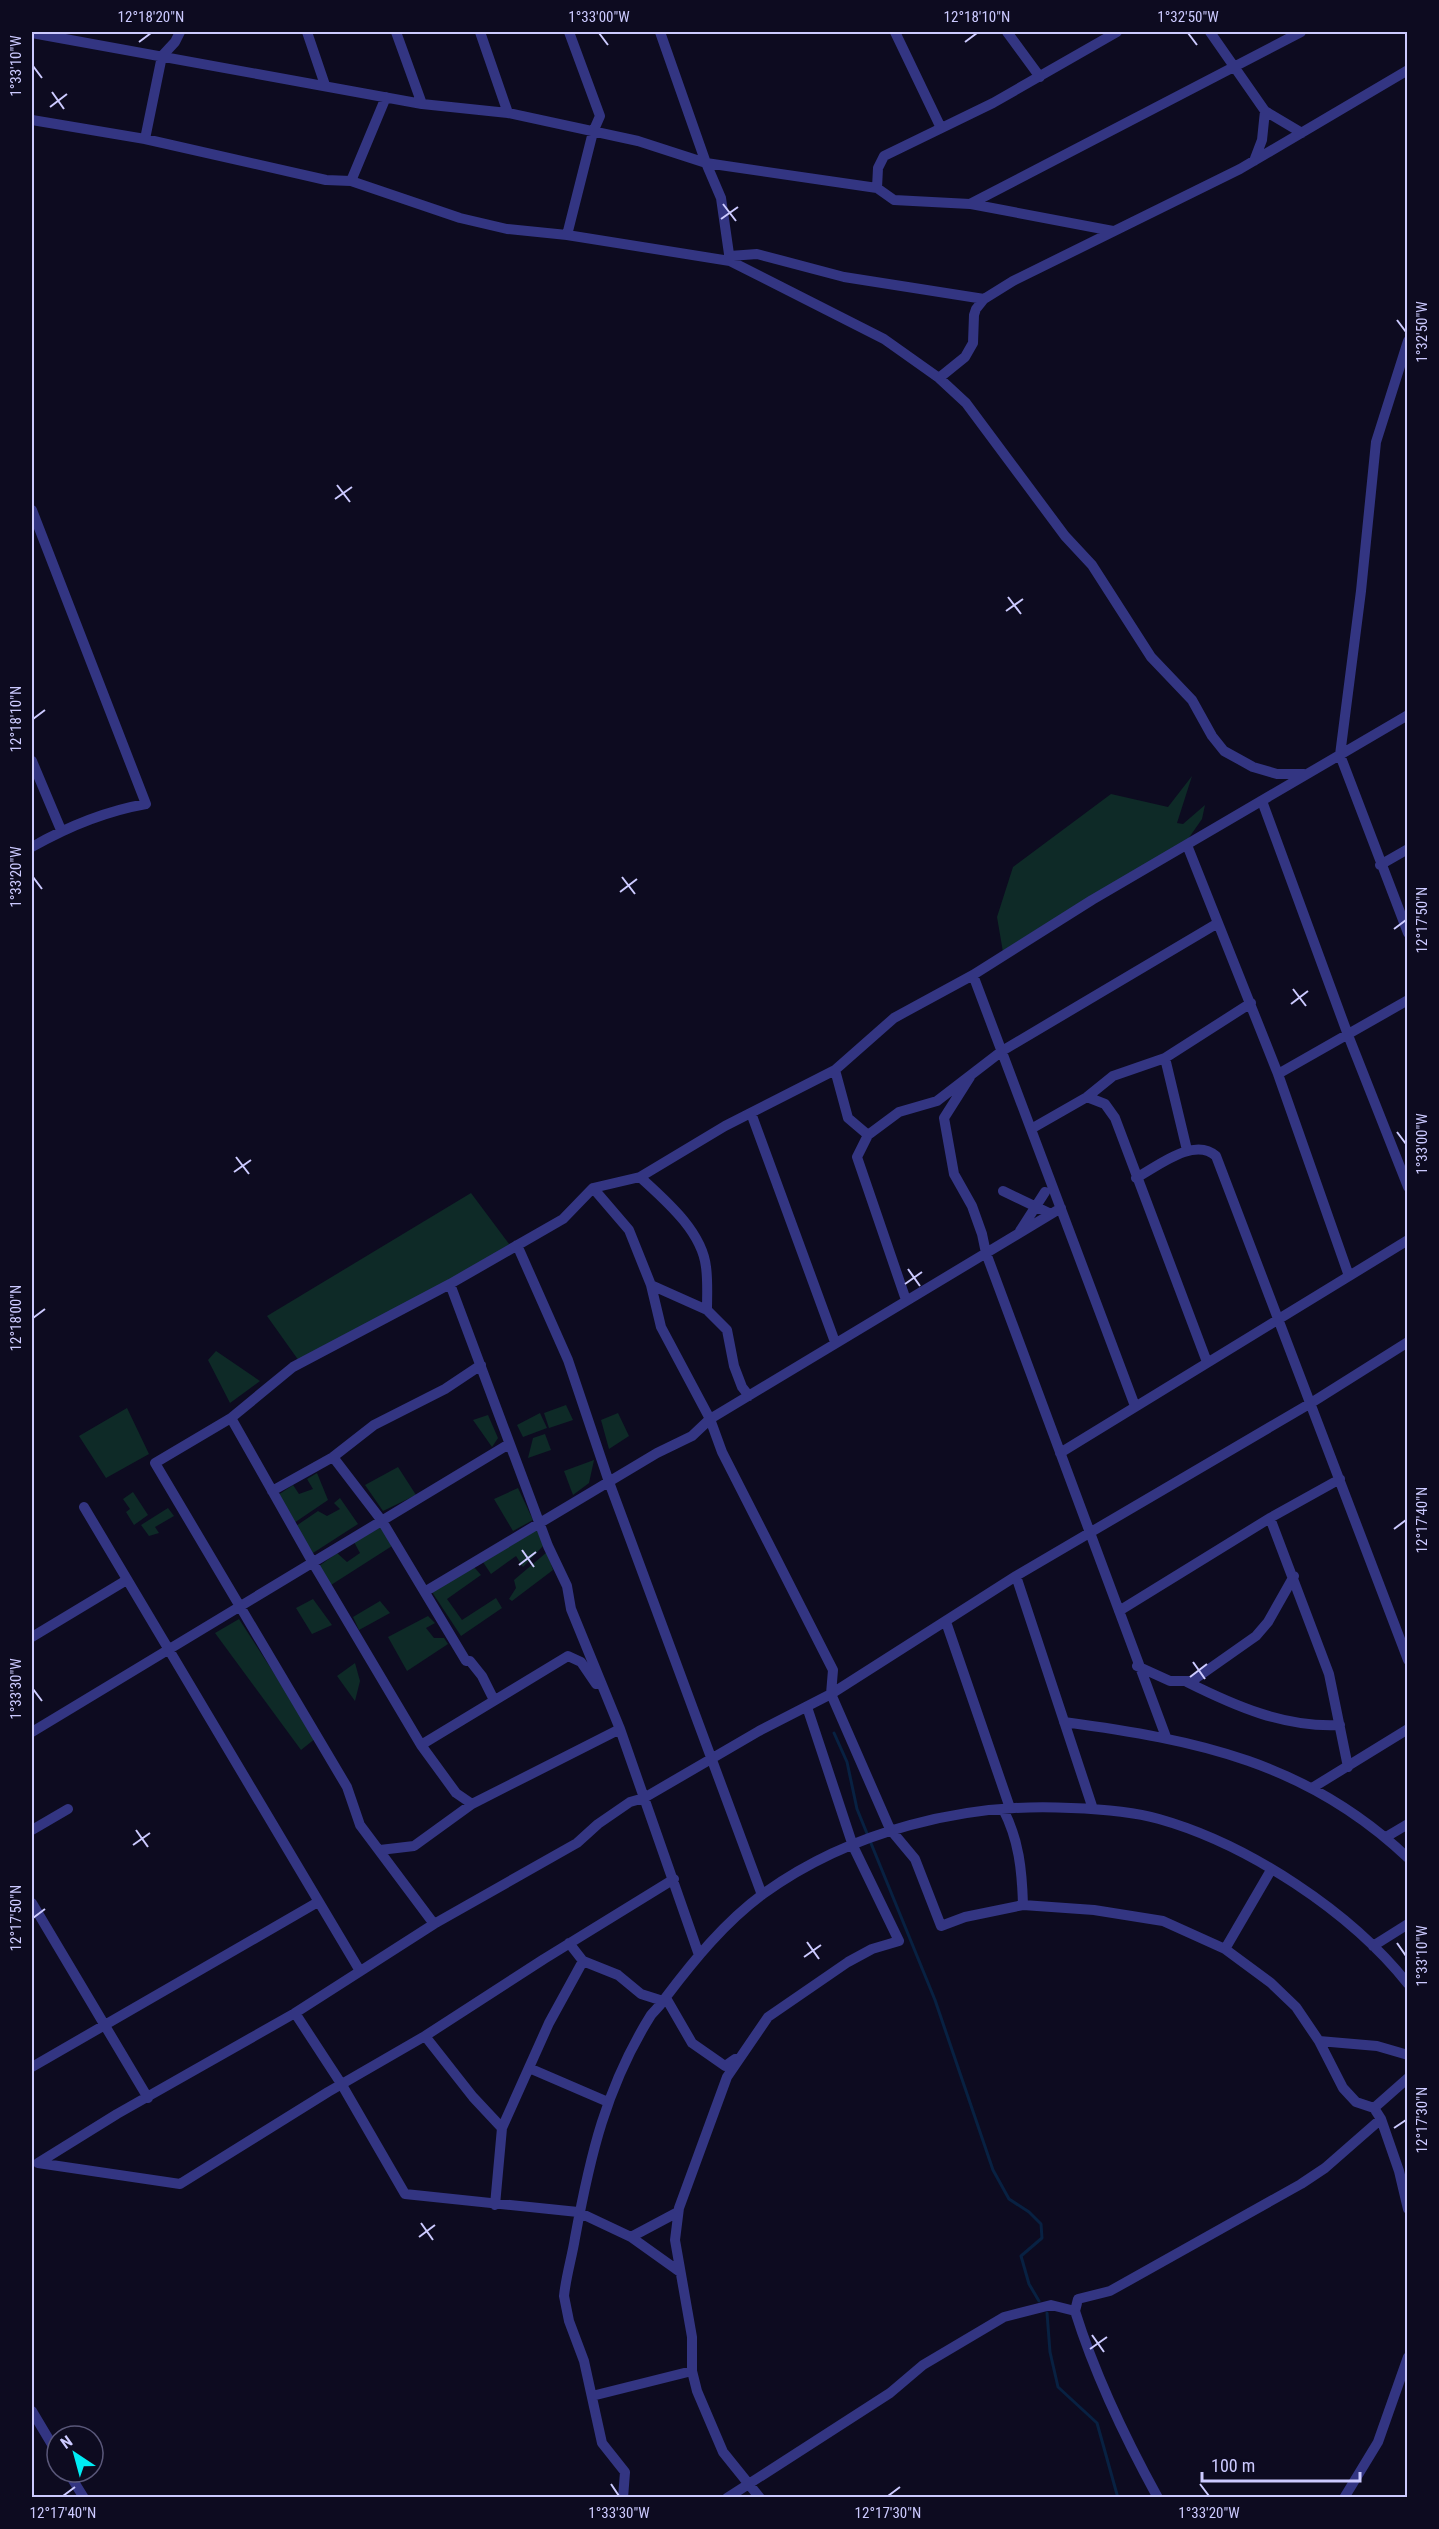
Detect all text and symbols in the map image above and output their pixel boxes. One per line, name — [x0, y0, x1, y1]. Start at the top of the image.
text: 12°18'20"N — [118, 8, 184, 26]
text: 1°33'00"W — [568, 8, 630, 26]
text: 12°18'10"N — [944, 8, 1010, 26]
text: 1°32'50"W — [1157, 8, 1219, 26]
text: 1°33'10"W — [7, 35, 25, 97]
text: 1°32'50"W — [1413, 301, 1431, 363]
text: 12°18'10"N — [7, 686, 25, 752]
text: 1°33'20"W — [7, 846, 25, 908]
text: 12°17'50"N — [1413, 887, 1431, 953]
text: 1°33'00"W — [1413, 1113, 1431, 1175]
text: 12°18'00"N — [7, 1285, 25, 1351]
text: 12°17'40"N — [1413, 1487, 1431, 1553]
text: 1°33'30"W — [7, 1658, 25, 1720]
text: 12°17'50"N — [7, 1885, 25, 1951]
text: 1°33'10"W — [1413, 1925, 1431, 1987]
text: 12°17'30"N — [1413, 2087, 1431, 2153]
north arrow — [45, 2424, 105, 2484]
text: N — [57, 2432, 76, 2453]
scale bar — [1202, 2445, 1360, 2483]
text: 100 m — [1211, 2455, 1255, 2476]
text: 12°17'40"N — [30, 2504, 96, 2522]
text: 1°33'30"W — [588, 2504, 650, 2522]
text: 12°17'30"N — [855, 2504, 921, 2522]
text: 1°33'20"W — [1178, 2504, 1240, 2522]

